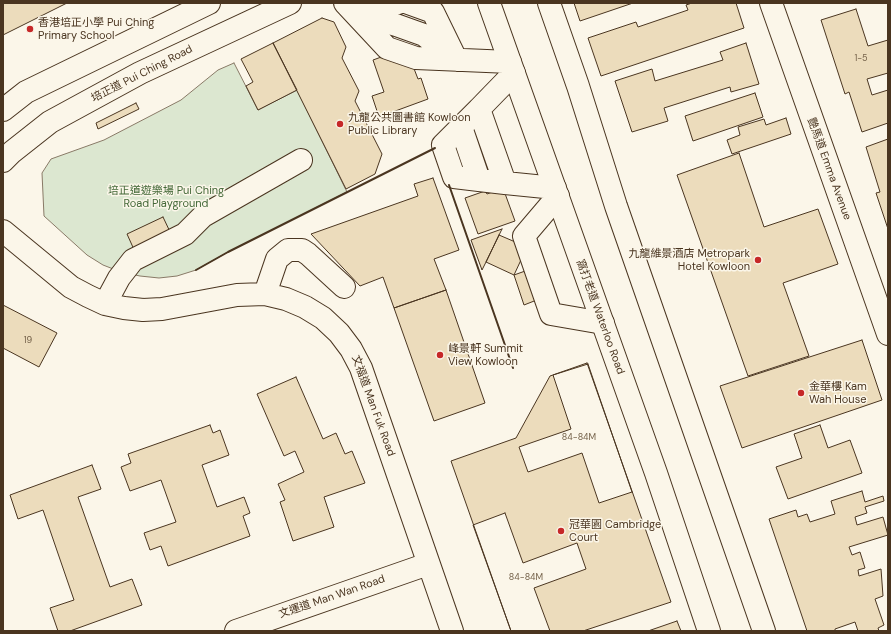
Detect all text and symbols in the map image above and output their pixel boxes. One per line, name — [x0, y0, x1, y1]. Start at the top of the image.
place label: 香港培正小學 Pui Ching Primary School — [38, 16, 154, 42]
marker: 香港培正小學 Pui Ching Primary School — [25, 24, 35, 34]
street label: 培正道 Pui Ching Road — [89, 43, 195, 105]
house number: 1-5 — [854, 54, 868, 64]
place label: 九龍公共圖書館 Kowloon Public Library — [348, 111, 471, 137]
street label: 艷馬道 Emma Avenue — [804, 116, 854, 222]
marker: 九龍公共圖書館 Kowloon Public Library — [335, 119, 345, 129]
park label: 培正道遊樂場 Pui Ching Road Playground — [108, 184, 224, 210]
place label: 九龍維景酒店 Metropark Hotel Kowloon — [629, 247, 750, 273]
marker: 九龍維景酒店 Metropark Hotel Kowloon — [753, 255, 763, 265]
street label: 窩打老道 Waterloo Road — [573, 258, 627, 376]
house number: 19 — [24, 336, 32, 346]
place label: 峰景軒 Summit View Kowloon — [448, 342, 523, 368]
marker: 峰景軒 Summit View Kowloon — [435, 350, 445, 360]
street label: 文福道 Man Fuk Road — [349, 354, 397, 458]
place label: 金華樓 Kam Wah House — [809, 380, 867, 406]
marker: 金華樓 Kam Wah House — [796, 388, 806, 398]
house number: 84-84M — [562, 433, 596, 443]
place label: 冠華園 Cambridge Court — [569, 518, 661, 544]
marker: 冠華園 Cambridge Court — [556, 526, 566, 536]
street label: 文運道 Man Wan Road — [277, 573, 387, 621]
house number: 84-84M — [509, 573, 543, 583]

